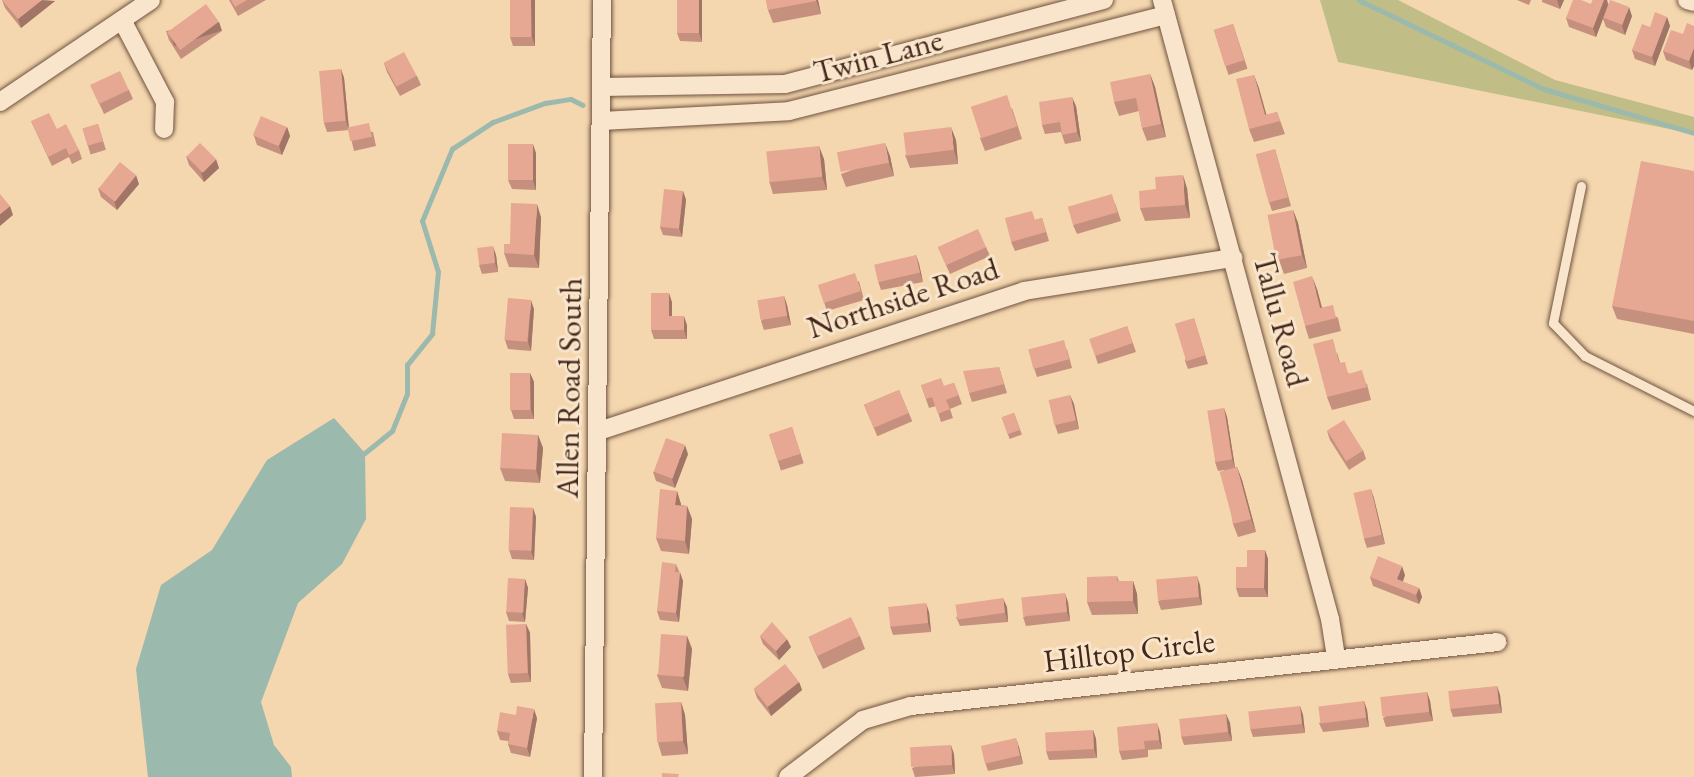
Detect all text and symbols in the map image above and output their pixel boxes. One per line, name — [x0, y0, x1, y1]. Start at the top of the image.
street label: Twin Lane — [809, 20, 947, 92]
street label: Northside Road — [803, 249, 1003, 347]
street label: Tallu Road — [1245, 249, 1317, 391]
street label: Allen Road South — [548, 277, 590, 499]
street label: Hilltop Circle — [1041, 621, 1217, 681]

